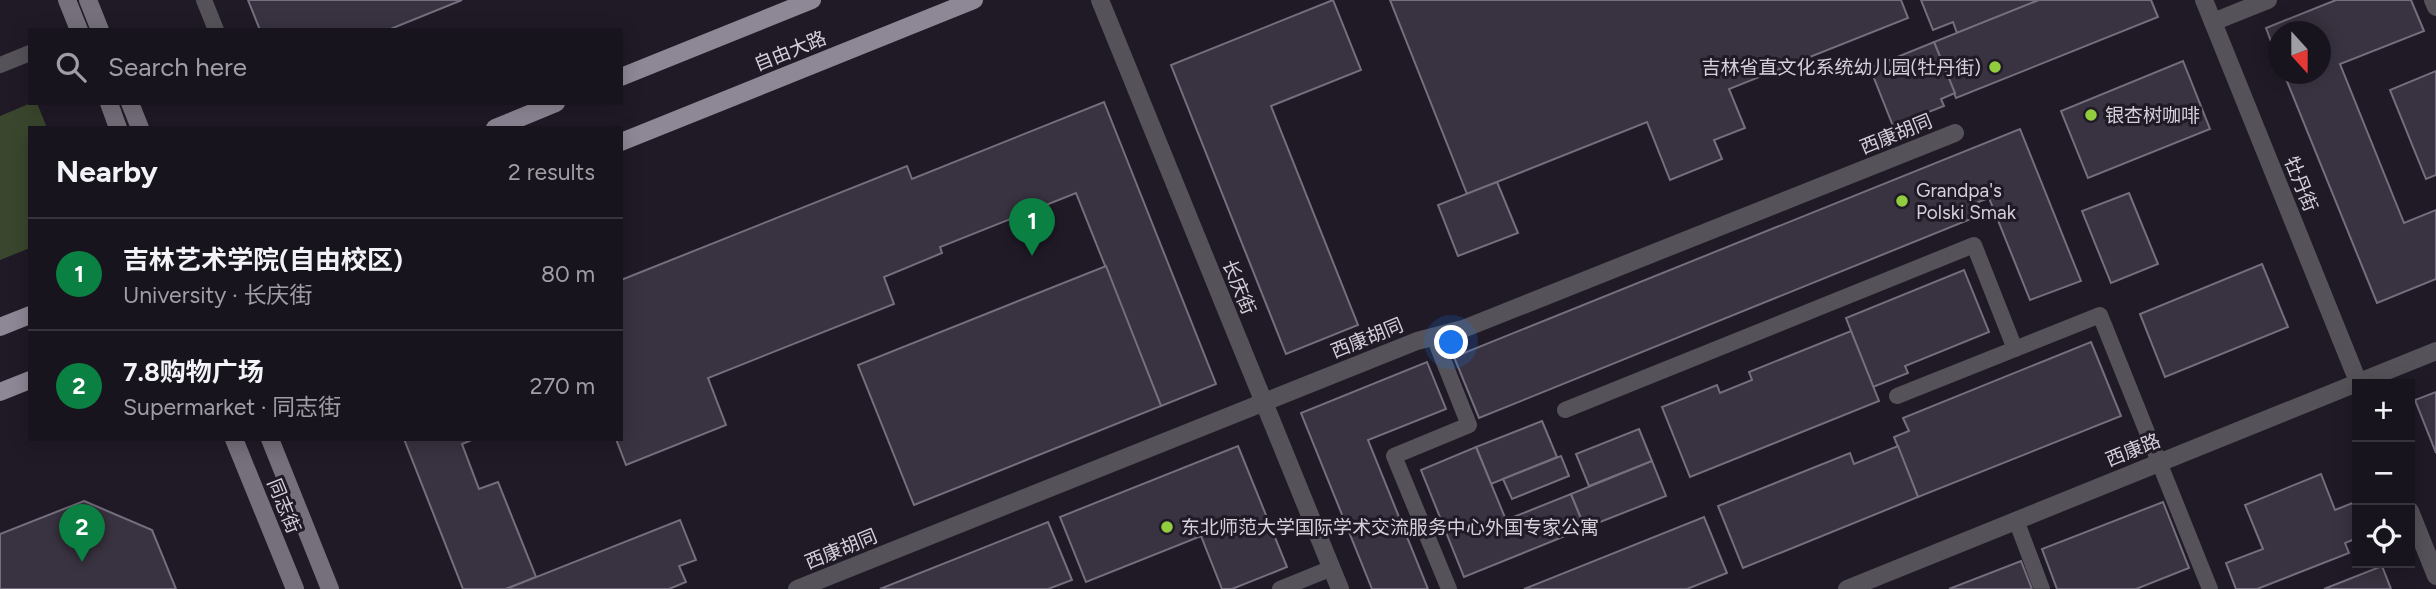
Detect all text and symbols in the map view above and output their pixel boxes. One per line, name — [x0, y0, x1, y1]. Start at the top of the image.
north arrow — [2268, 21, 2331, 84]
street label: 自由大路 — [750, 26, 830, 76]
search box — [28, 28, 623, 105]
icon: search — [52, 48, 90, 86]
text: Search here — [108, 51, 247, 83]
place label: 吉林省直文化系统幼儿园(牡丹街) — [1702, 56, 1981, 79]
marker: 吉林省直文化系统幼儿园(牡丹街) — [1987, 59, 2003, 75]
place label: 银杏树咖啡 — [2105, 104, 2200, 127]
marker: 银杏树咖啡 — [2083, 107, 2099, 123]
street label: 西康胡同 — [1856, 109, 1936, 159]
text: Nearby — [56, 153, 158, 190]
street label: 牡丹街 — [2280, 153, 2322, 215]
text: 2 results — [508, 158, 595, 186]
place label: Grandpa's Polski Smak — [1916, 179, 2017, 224]
marker: Grandpa's Polski Smak — [1894, 193, 1910, 209]
pin: 1 — [1009, 198, 1055, 256]
text: 吉林艺术学院(自由校区) — [123, 244, 403, 276]
street label: 长庆街 — [1218, 256, 1260, 318]
text: 1 — [74, 260, 84, 288]
text: 80 m — [541, 260, 595, 288]
text: University · 长庆街 — [123, 281, 313, 309]
street label: 西康胡同 — [1327, 313, 1407, 363]
your location — [1434, 325, 1468, 359]
text: 7.8购物广场 — [123, 356, 264, 388]
text: 2 — [72, 372, 86, 400]
text: 270 m — [530, 372, 595, 400]
map controls — [2352, 379, 2415, 568]
button: + — [2352, 379, 2415, 442]
text: Supermarket · 同志街 — [123, 393, 341, 421]
street label: 西康路 — [2102, 429, 2164, 471]
button: − — [2352, 442, 2415, 505]
street label: 同志街 — [263, 475, 305, 537]
pin: 2 — [59, 504, 105, 562]
button: locate — [2352, 505, 2415, 568]
place label: 东北师范大学国际学术交流服务中心外国专家公寓 — [1181, 516, 1599, 539]
marker: 东北师范大学国际学术交流服务中心外国专家公寓 — [1159, 519, 1175, 535]
street label: 西康胡同 — [801, 524, 881, 574]

